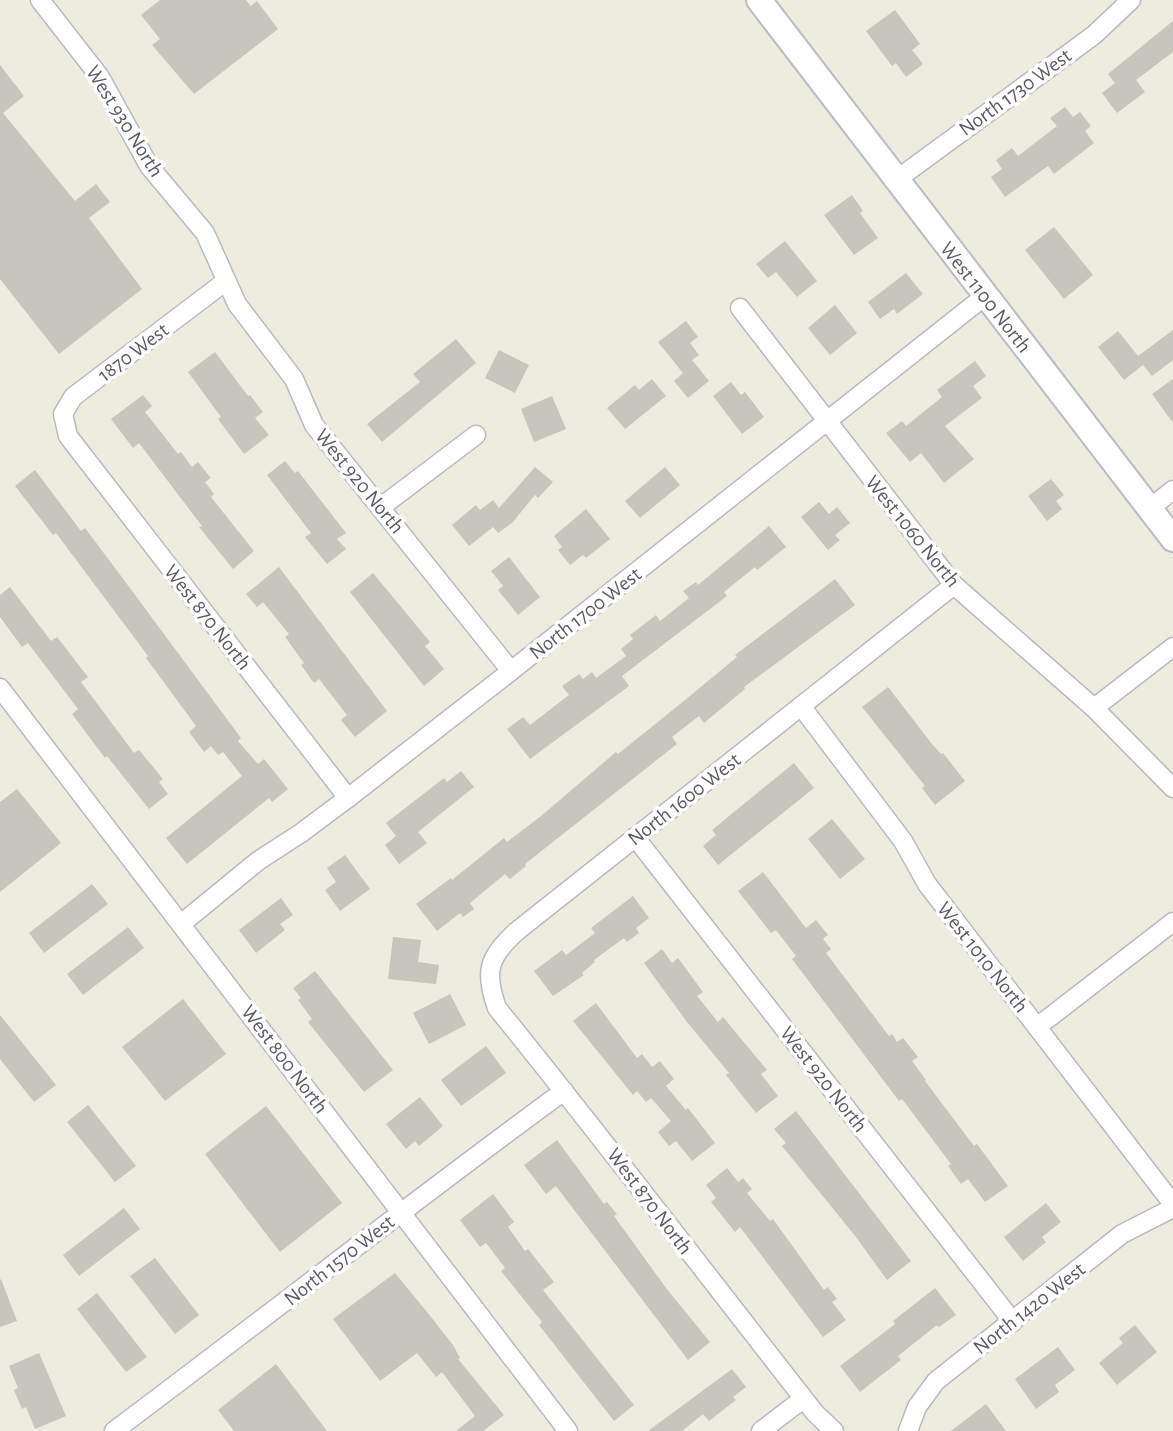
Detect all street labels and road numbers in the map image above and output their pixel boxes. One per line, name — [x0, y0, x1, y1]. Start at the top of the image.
street label: North 1730 West — [955, 45, 1076, 140]
street label: West 930 North — [82, 62, 167, 181]
street label: West 1100 North — [936, 238, 1035, 357]
street label: 1870 West — [94, 319, 173, 386]
street label: West 920 North — [311, 425, 408, 538]
street label: West 1060 North — [861, 472, 964, 591]
street label: West 870 North — [160, 561, 255, 674]
street label: North 1700 West — [525, 563, 645, 663]
street label: North 1600 West — [624, 749, 745, 850]
street label: West 1010 North — [933, 898, 1032, 1017]
street label: West 800 North — [237, 1001, 332, 1117]
street label: West 920 North — [776, 1022, 871, 1136]
street label: West 870 North — [603, 1144, 696, 1258]
street label: North 1570 West — [280, 1211, 398, 1310]
street label: North 1420 West — [970, 1258, 1089, 1358]

